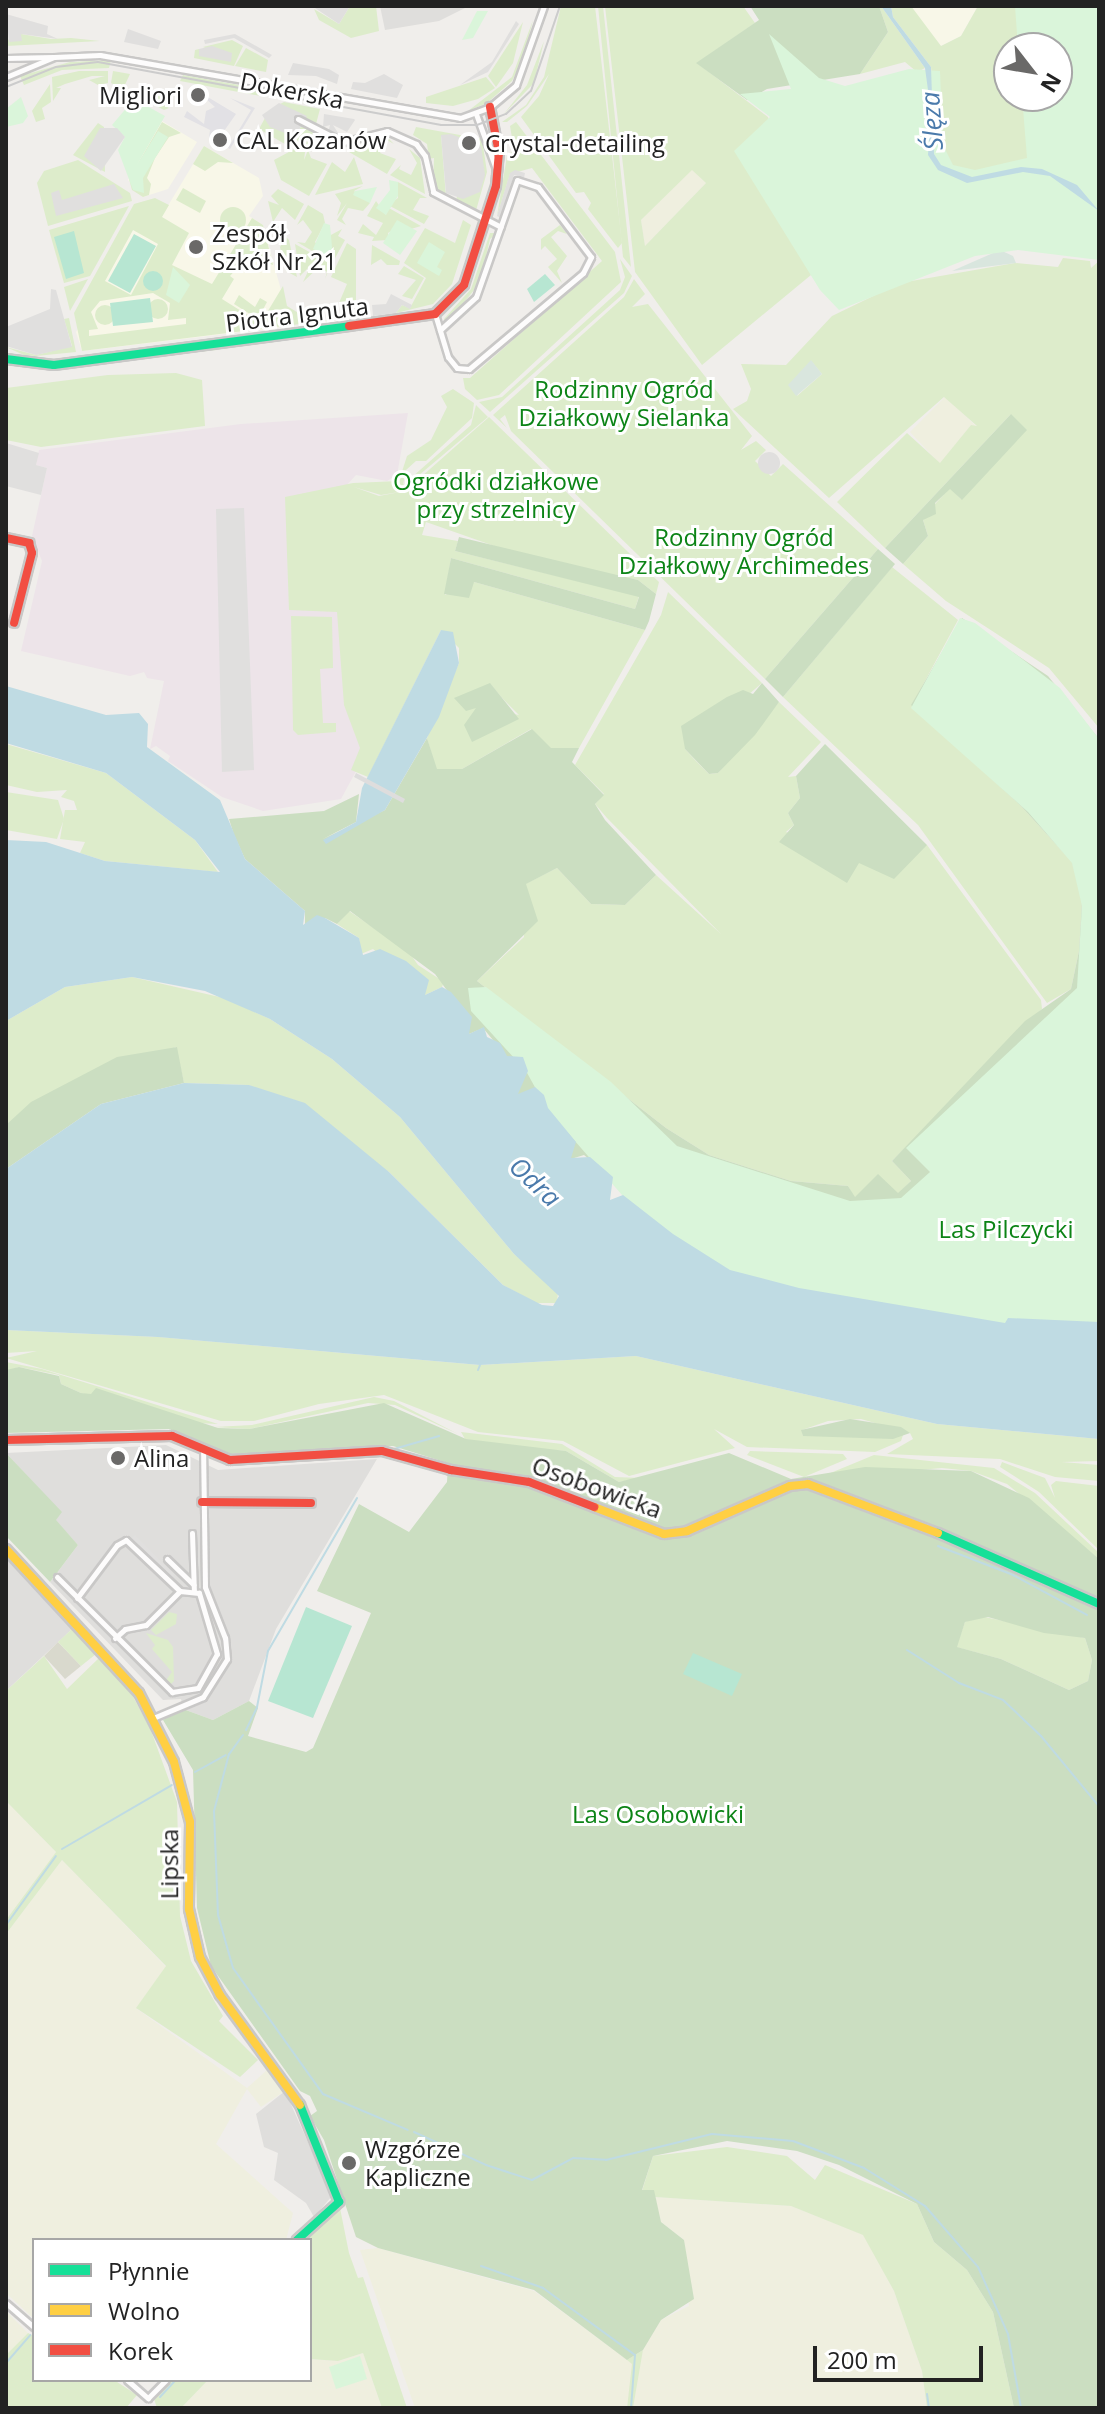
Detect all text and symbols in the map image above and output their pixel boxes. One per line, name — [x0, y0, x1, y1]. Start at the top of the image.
north arrow — [993, 32, 1073, 112]
street label: Dokerska — [238, 66, 346, 114]
text: N — [1034, 68, 1069, 99]
place label: Migliori — [99, 81, 182, 109]
marker: Migliori — [189, 86, 207, 104]
water label: Ślęza — [914, 91, 950, 151]
place label: CAL Kozanów — [236, 126, 387, 154]
place label: Crystal-detailing — [485, 129, 665, 157]
marker: CAL Kozanów — [211, 131, 229, 149]
marker: Crystal-detailing — [460, 134, 478, 152]
place label: Zespół Szkół Nr 21 — [212, 219, 337, 275]
marker: Zespół Szkół Nr 21 — [187, 238, 205, 256]
street label: Piotra Ignuta — [224, 291, 370, 337]
park label: Rodzinny Ogród Działkowy Sielanka — [519, 375, 729, 431]
park label: Ogródki działkowe przy strzelnicy — [393, 467, 599, 523]
park label: Rodzinny Ogród Działkowy Archimedes — [619, 523, 869, 579]
water label: Odra — [503, 1151, 567, 1213]
park label: Las Pilczycki — [938, 1215, 1074, 1243]
place label: Alina — [134, 1444, 189, 1472]
marker: Alina — [109, 1449, 127, 1467]
street label: Osobowicka — [528, 1450, 666, 1524]
park label: Las Osobowicki — [572, 1800, 744, 1828]
street label: Lipska — [155, 1829, 183, 1899]
place label: Wzgórze Kapliczne — [365, 2135, 471, 2191]
marker: Wzgórze Kapliczne — [340, 2154, 358, 2172]
legend — [32, 2238, 312, 2382]
text: Płynnie — [108, 2254, 190, 2287]
text: Wolno — [108, 2294, 180, 2327]
scale bar — [817, 2330, 987, 2380]
text: Korek — [108, 2334, 173, 2367]
text: 200 m — [827, 2343, 897, 2376]

